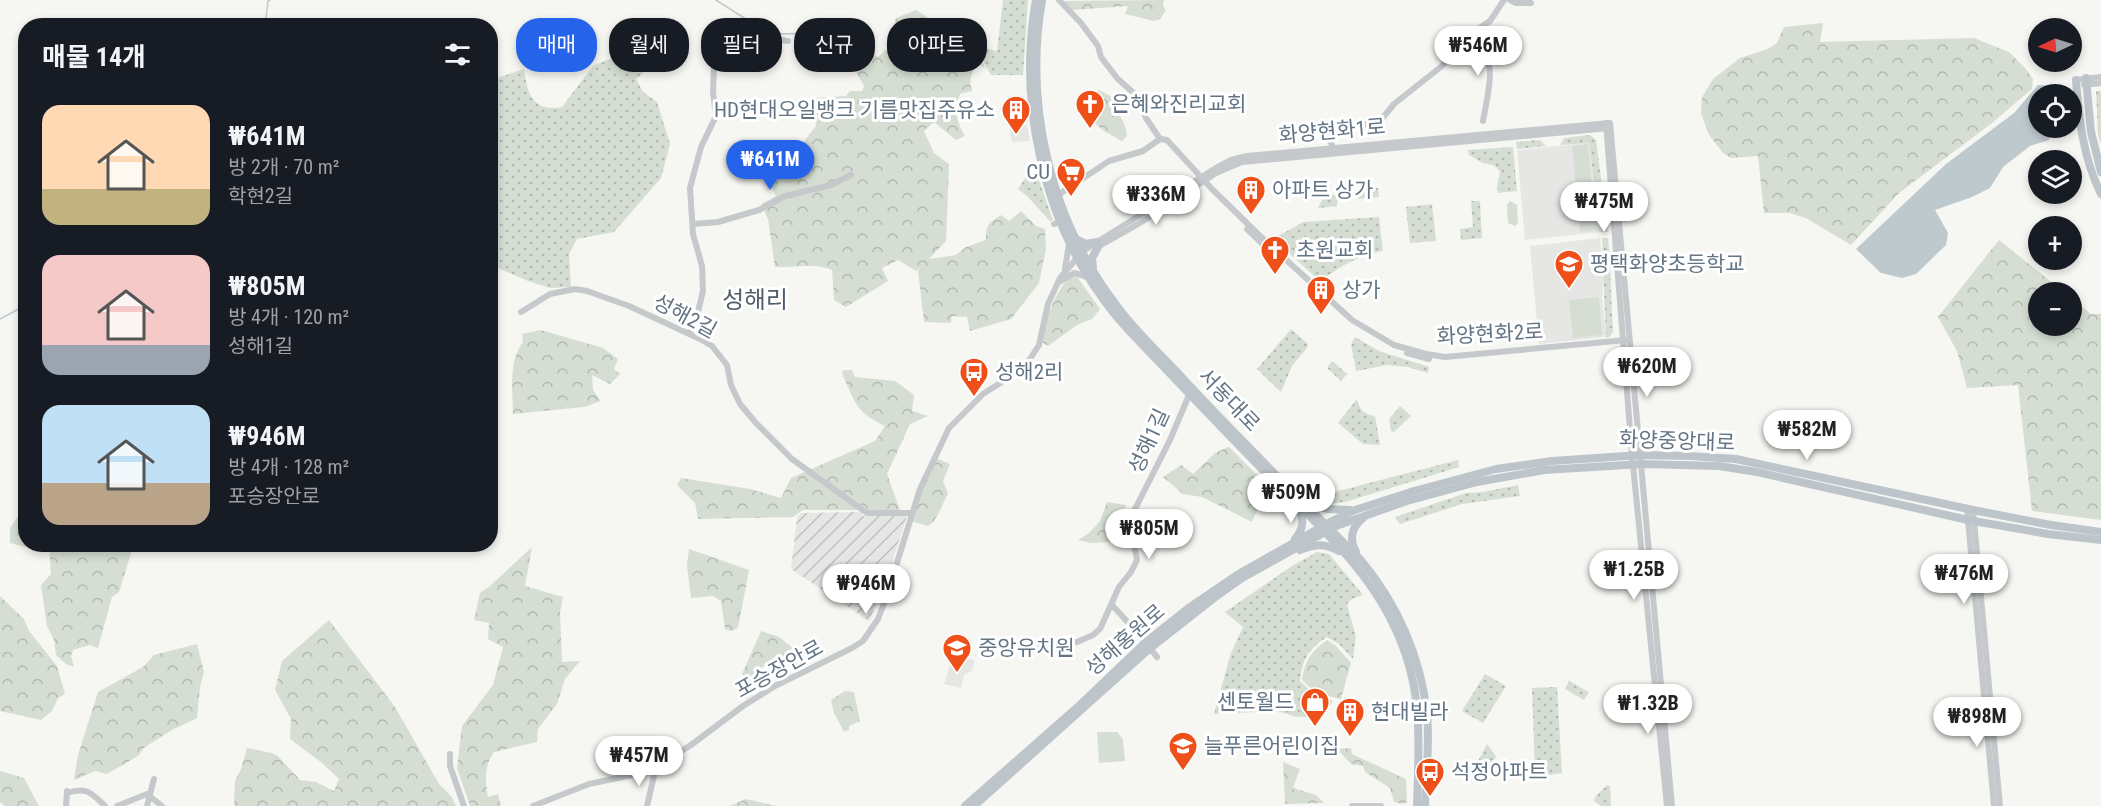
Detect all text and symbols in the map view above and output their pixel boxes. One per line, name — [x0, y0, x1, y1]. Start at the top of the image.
chip: 매매 — [516, 18, 597, 72]
chip: 월세 — [609, 18, 689, 72]
chip: 필터 — [701, 18, 782, 72]
chip: 신규 — [794, 18, 875, 72]
chip: 아파트 — [887, 18, 987, 72]
north arrow — [2028, 18, 2082, 72]
map controls — [2028, 18, 2082, 336]
pin: ₩546M — [1436, 26, 1520, 77]
text: ₩546M — [1448, 33, 1508, 57]
icon: filters — [441, 38, 474, 71]
text: 매물 14개 — [42, 42, 146, 72]
button: locate — [2028, 84, 2082, 138]
church icon: 은혜와진리교회 — [1074, 88, 1106, 130]
place label: 은혜와진리교회 — [1111, 92, 1246, 116]
building icon: HD현대오일뱅크 기름맛집주유소 — [1000, 94, 1032, 136]
place label: HD현대오일뱅크 기름맛집주유소 — [714, 98, 995, 122]
street label: 화양현화1로 — [1278, 114, 1386, 148]
text: ₩641M — [228, 121, 305, 151]
icon: home — [90, 129, 162, 201]
pin: ₩641M — [728, 140, 812, 191]
text: ₩641M — [740, 147, 800, 171]
button: layers — [2028, 150, 2082, 204]
text: 방 2개 · 70 m² — [228, 155, 339, 179]
supermarket icon: CU — [1055, 156, 1087, 198]
place label: CU — [1026, 160, 1050, 184]
building icon: 아파트 상가 — [1235, 174, 1267, 216]
pin: ₩336M — [1114, 175, 1198, 226]
place label: 아파트 상가 — [1272, 178, 1373, 202]
text: ₩336M — [1126, 182, 1186, 206]
pin: ₩475M — [1562, 182, 1646, 233]
text: 학현2길 — [228, 184, 293, 208]
text: ₩475M — [1574, 189, 1634, 213]
button: + — [2028, 216, 2082, 270]
church icon: 초원교회 — [1259, 234, 1291, 276]
place label: 초원교회 — [1296, 238, 1373, 262]
school or university icon: 평택화양초등학교 — [1553, 248, 1585, 290]
place label: 평택화양초등학교 — [1590, 252, 1745, 276]
text: ₩805M — [228, 271, 305, 301]
building icon: 상가 — [1305, 274, 1337, 316]
place label: 상가 — [1342, 278, 1381, 302]
icon: home — [90, 279, 162, 351]
button: − — [2028, 282, 2082, 336]
district label: 성해리 — [722, 286, 788, 314]
street label: 성해2길 — [649, 289, 721, 343]
text: 방 4개 · 120 m² — [228, 305, 349, 329]
street label: 화양현화2로 — [1436, 319, 1544, 349]
text: 성해1길 — [228, 334, 293, 358]
pin: ₩620M — [1605, 347, 1689, 398]
text: ₩620M — [1617, 354, 1677, 378]
bus stop icon: 성해2리 — [958, 356, 990, 398]
place label: 성해2리 — [995, 360, 1063, 384]
street label: 서동대로 — [1194, 364, 1264, 436]
street label: 성해1길 — [1124, 405, 1174, 477]
pin: ₩582M — [1765, 410, 1849, 461]
text: ₩582M — [1777, 417, 1837, 441]
text: ₩946M — [228, 421, 305, 451]
street label: 화양중앙대로 — [1619, 427, 1735, 455]
icon: home — [90, 429, 162, 501]
text: 방 4개 · 128 m² — [228, 455, 349, 479]
pin: ₩509M — [1249, 473, 1333, 524]
text: ₩509M — [1261, 480, 1321, 504]
text: 포승장안로 — [228, 484, 320, 508]
pin: ₩805M — [1107, 509, 1191, 560]
text: ₩805M — [1119, 516, 1179, 540]
pin: ₩1.25B — [1585, 550, 1683, 601]
pin: ₩476M — [1922, 554, 2006, 605]
text: ₩1.25B — [1603, 557, 1665, 581]
text: ₩476M — [1934, 561, 1994, 585]
pin: ₩946M — [824, 564, 908, 615]
text: ₩946M — [836, 571, 896, 595]
street label: 성해홍원로 — [1081, 599, 1169, 681]
school or university icon: 중앙유치원 — [941, 632, 973, 674]
street label: 포승장안로 — [731, 635, 827, 703]
place label: 중앙유치원 — [978, 636, 1075, 660]
pin: ₩1.32B — [1599, 684, 1697, 735]
shop icon: 센토월드 — [1299, 686, 1331, 728]
place label: 센토월드 — [1217, 690, 1294, 714]
text: ₩1.32B — [1617, 691, 1679, 715]
building icon: 현대빌라 — [1334, 696, 1366, 738]
pin: ₩898M — [1935, 697, 2019, 748]
place label: 현대빌라 — [1371, 700, 1448, 724]
text: ₩898M — [1947, 704, 2007, 728]
school or university icon: 늘푸른어린이집 — [1167, 730, 1199, 772]
place label: 늘푸른어린이집 — [1204, 734, 1339, 758]
pin: ₩457M — [597, 736, 681, 787]
text: ₩457M — [609, 743, 669, 767]
bus stop icon: 석정아파트 — [1414, 756, 1446, 798]
place label: 석정아파트 — [1451, 760, 1548, 784]

